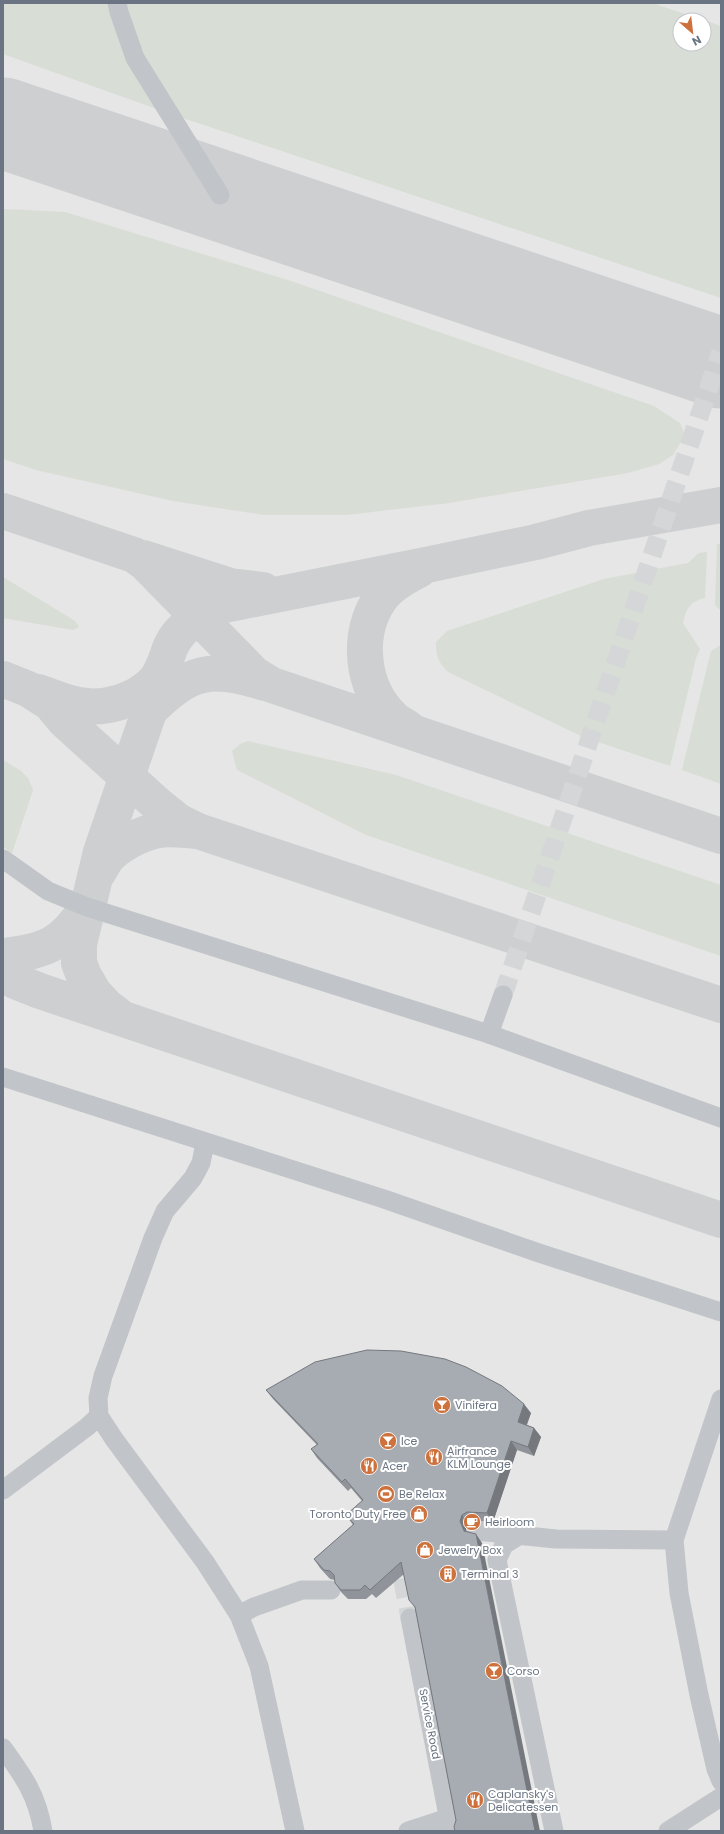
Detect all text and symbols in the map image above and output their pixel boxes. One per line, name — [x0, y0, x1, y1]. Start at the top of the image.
north arrow — [672, 12, 712, 52]
text: N — [689, 32, 704, 50]
bar icon: Vinifera — [432, 1395, 452, 1415]
place label: Vinifera — [455, 1397, 497, 1413]
bar icon: Ice — [378, 1431, 398, 1451]
place label: Ice — [401, 1433, 417, 1449]
place label: Airfrance KLM Lounge — [447, 1443, 511, 1472]
restaurant icon: Airfrance KLM Lounge — [424, 1447, 444, 1467]
restaurant icon: Acer — [359, 1456, 379, 1476]
place label: Acer — [382, 1458, 407, 1474]
sports icon: Be Relax — [376, 1484, 396, 1504]
place label: Be Relax — [399, 1486, 445, 1502]
shop icon: Toronto Duty Free — [409, 1504, 429, 1524]
place label: Toronto Duty Free — [310, 1506, 406, 1522]
cafe icon: Heirloom — [462, 1512, 482, 1532]
place label: Heirloom — [485, 1514, 534, 1530]
shop icon: Jewelry Box — [415, 1540, 435, 1560]
place label: Jewelry Box — [438, 1542, 502, 1558]
building icon: Terminal 3 — [438, 1564, 458, 1584]
place label: Terminal 3 — [461, 1566, 519, 1582]
bar icon: Corso — [484, 1661, 504, 1681]
place label: Corso — [507, 1663, 539, 1679]
street label: Service Road — [415, 1687, 445, 1761]
place label: Caplansky's Delicatessen — [488, 1786, 558, 1815]
restaurant icon: Caplansky's Delicatessen — [465, 1790, 485, 1810]

